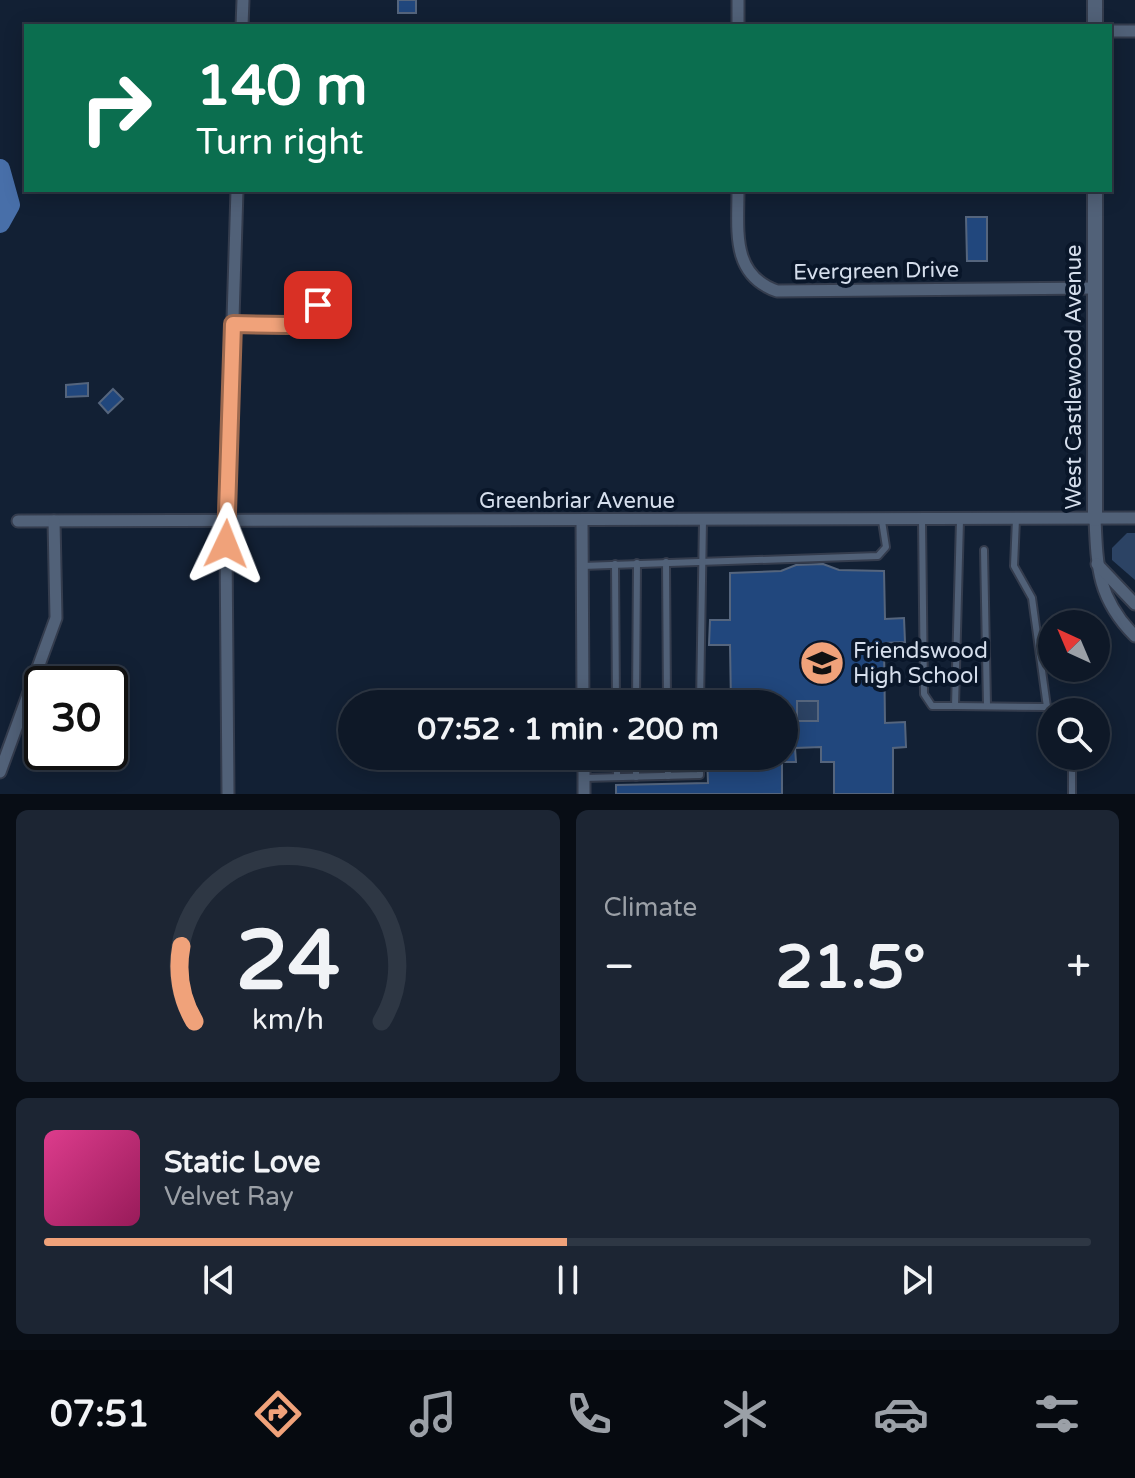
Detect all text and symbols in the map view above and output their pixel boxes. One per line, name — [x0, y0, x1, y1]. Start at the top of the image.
text: 140 m — [196, 53, 367, 120]
icon: right — [64, 56, 168, 160]
text: Turn right — [196, 121, 363, 164]
street label: West Castlewood Avenue — [1061, 244, 1087, 510]
street label: Evergreen Drive — [793, 257, 959, 285]
pin — [284, 271, 352, 339]
icon: arrive — [296, 283, 340, 327]
street label: Greenbriar Avenue — [479, 488, 675, 514]
position arrow — [184, 502, 268, 586]
north arrow — [1038, 610, 1110, 682]
map controls — [1038, 610, 1110, 770]
place label: Friendswood High School — [853, 638, 988, 689]
school or university icon: Friendswood High School — [798, 639, 846, 687]
speed limit sign: 30 — [24, 666, 128, 770]
button: search — [1038, 698, 1110, 770]
text: 07:52 · 1 min · 200 m — [417, 711, 719, 748]
text: Climate — [604, 892, 697, 923]
text: 24 — [236, 912, 340, 1012]
text: 21.5° — [775, 932, 926, 1004]
text: − — [604, 941, 635, 994]
text: + — [1066, 941, 1091, 994]
text: km/h — [252, 1003, 324, 1037]
text: Static Love — [164, 1144, 320, 1181]
text: Velvet Ray — [164, 1181, 294, 1212]
icon: previous — [197, 1258, 241, 1302]
icon: pause — [546, 1258, 590, 1302]
icon: next — [895, 1258, 939, 1302]
icon: directions — [250, 1386, 306, 1442]
icon: music — [405, 1386, 461, 1442]
icon: phone — [561, 1386, 617, 1442]
icon: climate — [717, 1386, 773, 1442]
icon: car — [873, 1386, 929, 1442]
icon: filters — [1029, 1386, 1085, 1442]
text: 07:51 — [50, 1393, 150, 1436]

